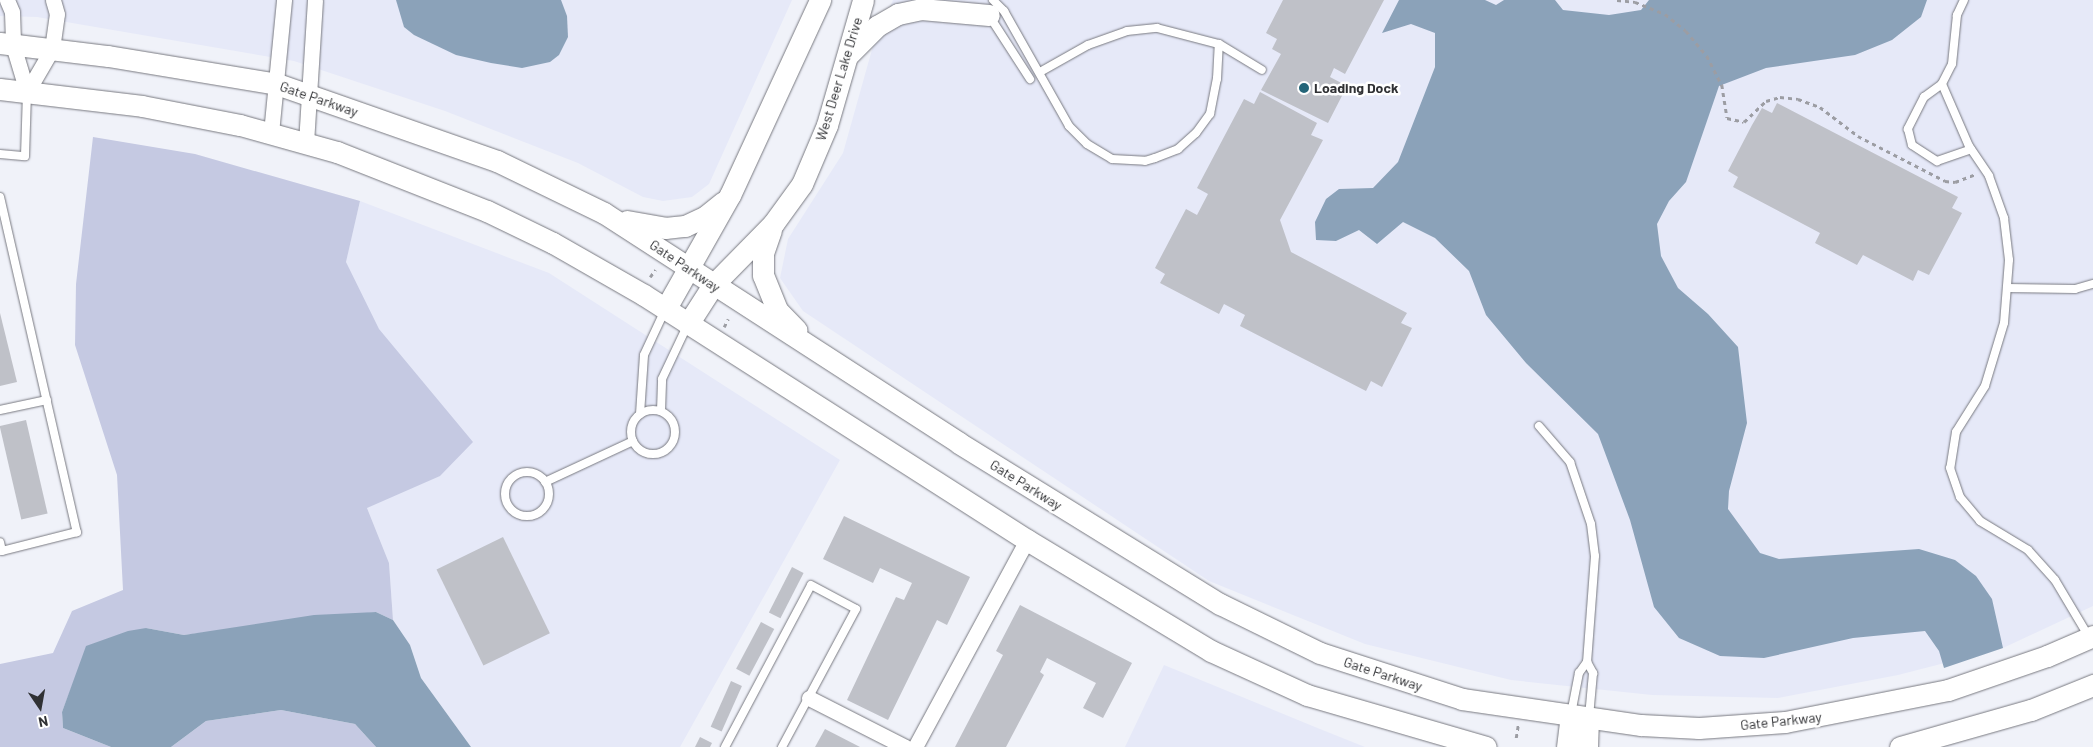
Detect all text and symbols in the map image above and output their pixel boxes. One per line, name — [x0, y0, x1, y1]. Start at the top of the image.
street label: West Deer Lake Drive — [812, 15, 866, 143]
street label: Gate Parkway — [278, 78, 360, 120]
place label: Loading Dock — [1314, 80, 1398, 96]
marker: Loading Dock — [1298, 82, 1310, 94]
street label: Gate Parkway — [646, 236, 724, 296]
street label: Gate Parkway — [987, 456, 1065, 514]
street label: Gate Parkway — [1342, 653, 1424, 695]
north arrow — [15, 682, 65, 732]
street label: Gate Parkway — [1739, 708, 1823, 734]
text: N — [37, 713, 50, 731]

